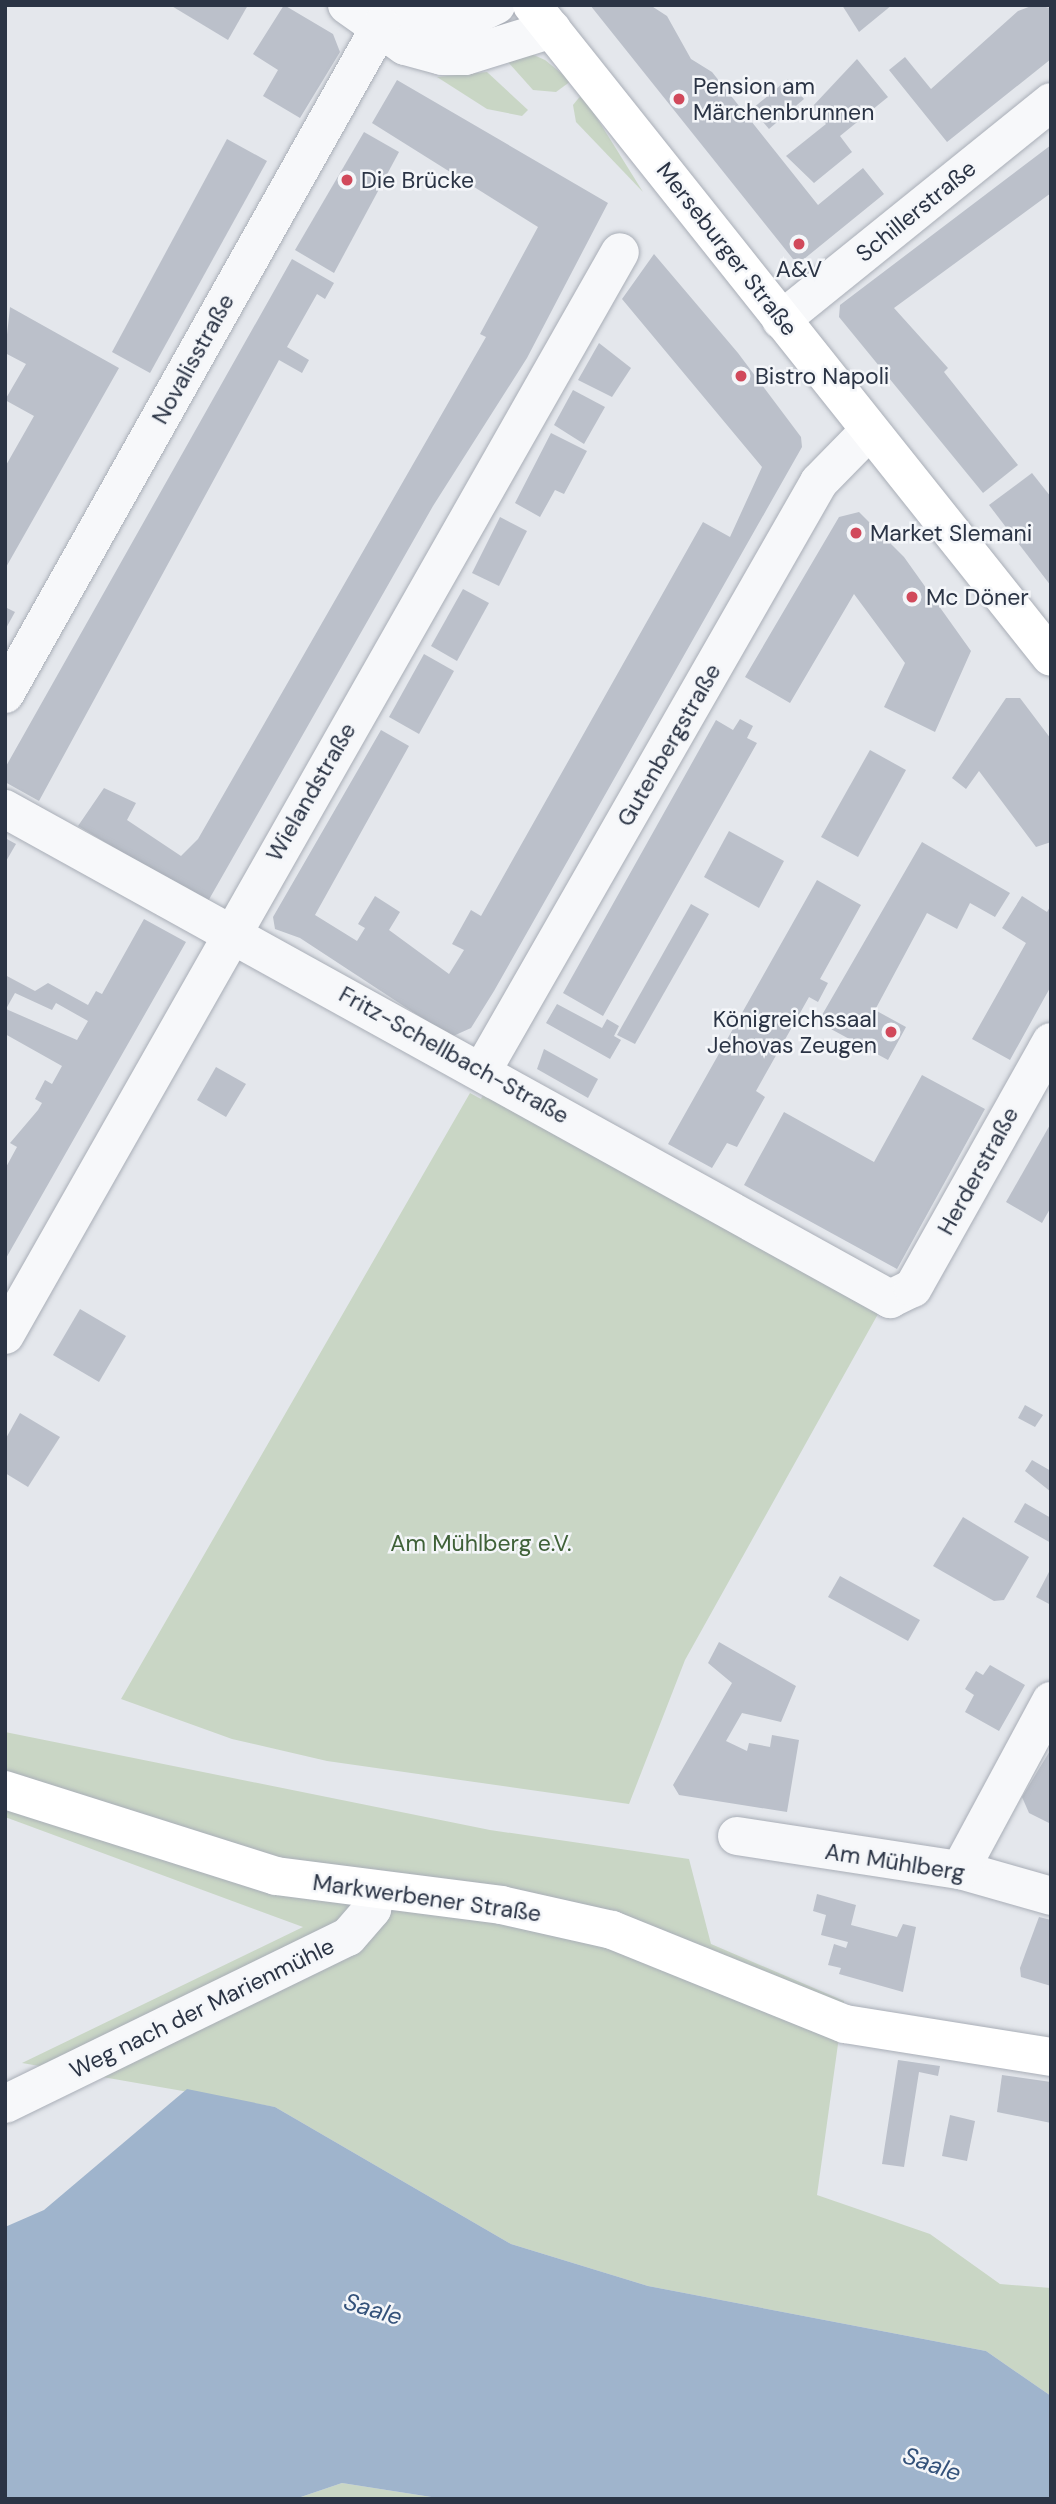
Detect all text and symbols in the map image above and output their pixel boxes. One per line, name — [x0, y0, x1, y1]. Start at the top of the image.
place label: Pension am Märchenbrunnen — [693, 72, 874, 126]
marker: Pension am Märchenbrunnen — [671, 91, 687, 107]
street label: Schillerstraße — [851, 154, 981, 268]
street label: Merseburger Straße — [651, 157, 803, 341]
place label: Die Brücke — [361, 166, 474, 194]
marker: Die Brücke — [339, 172, 355, 188]
marker: A&V — [791, 236, 807, 252]
place label: A&V — [776, 255, 822, 283]
street label: Novalisstraße — [146, 289, 240, 429]
place label: Bistro Napoli — [755, 362, 889, 390]
marker: Bistro Napoli — [733, 368, 749, 384]
place label: Market Slemani — [870, 519, 1032, 547]
marker: Market Slemani — [848, 525, 864, 541]
place label: Mc Döner — [926, 583, 1029, 611]
marker: Mc Döner — [904, 589, 920, 605]
street label: Gutenbergstraße — [611, 659, 727, 831]
street label: Wielandstraße — [260, 718, 362, 866]
street label: Fritz-Schellbach-Straße — [334, 980, 574, 1130]
place label: Königreichssaal Jehovas Zeugen — [707, 1005, 877, 1059]
marker: Königreichssaal Jehovas Zeugen — [883, 1024, 899, 1040]
street label: Herderstraße — [932, 1102, 1024, 1240]
park label: Am Mühlberg e.V. — [390, 1529, 572, 1557]
street label: Am Mühlberg — [823, 1837, 967, 1887]
street label: Markwerbener Straße — [311, 1868, 543, 1928]
street label: Weg nach der Marienmühle — [65, 1932, 339, 2084]
water label: Saale — [340, 2287, 406, 2331]
water label: Saale — [899, 2441, 965, 2487]

